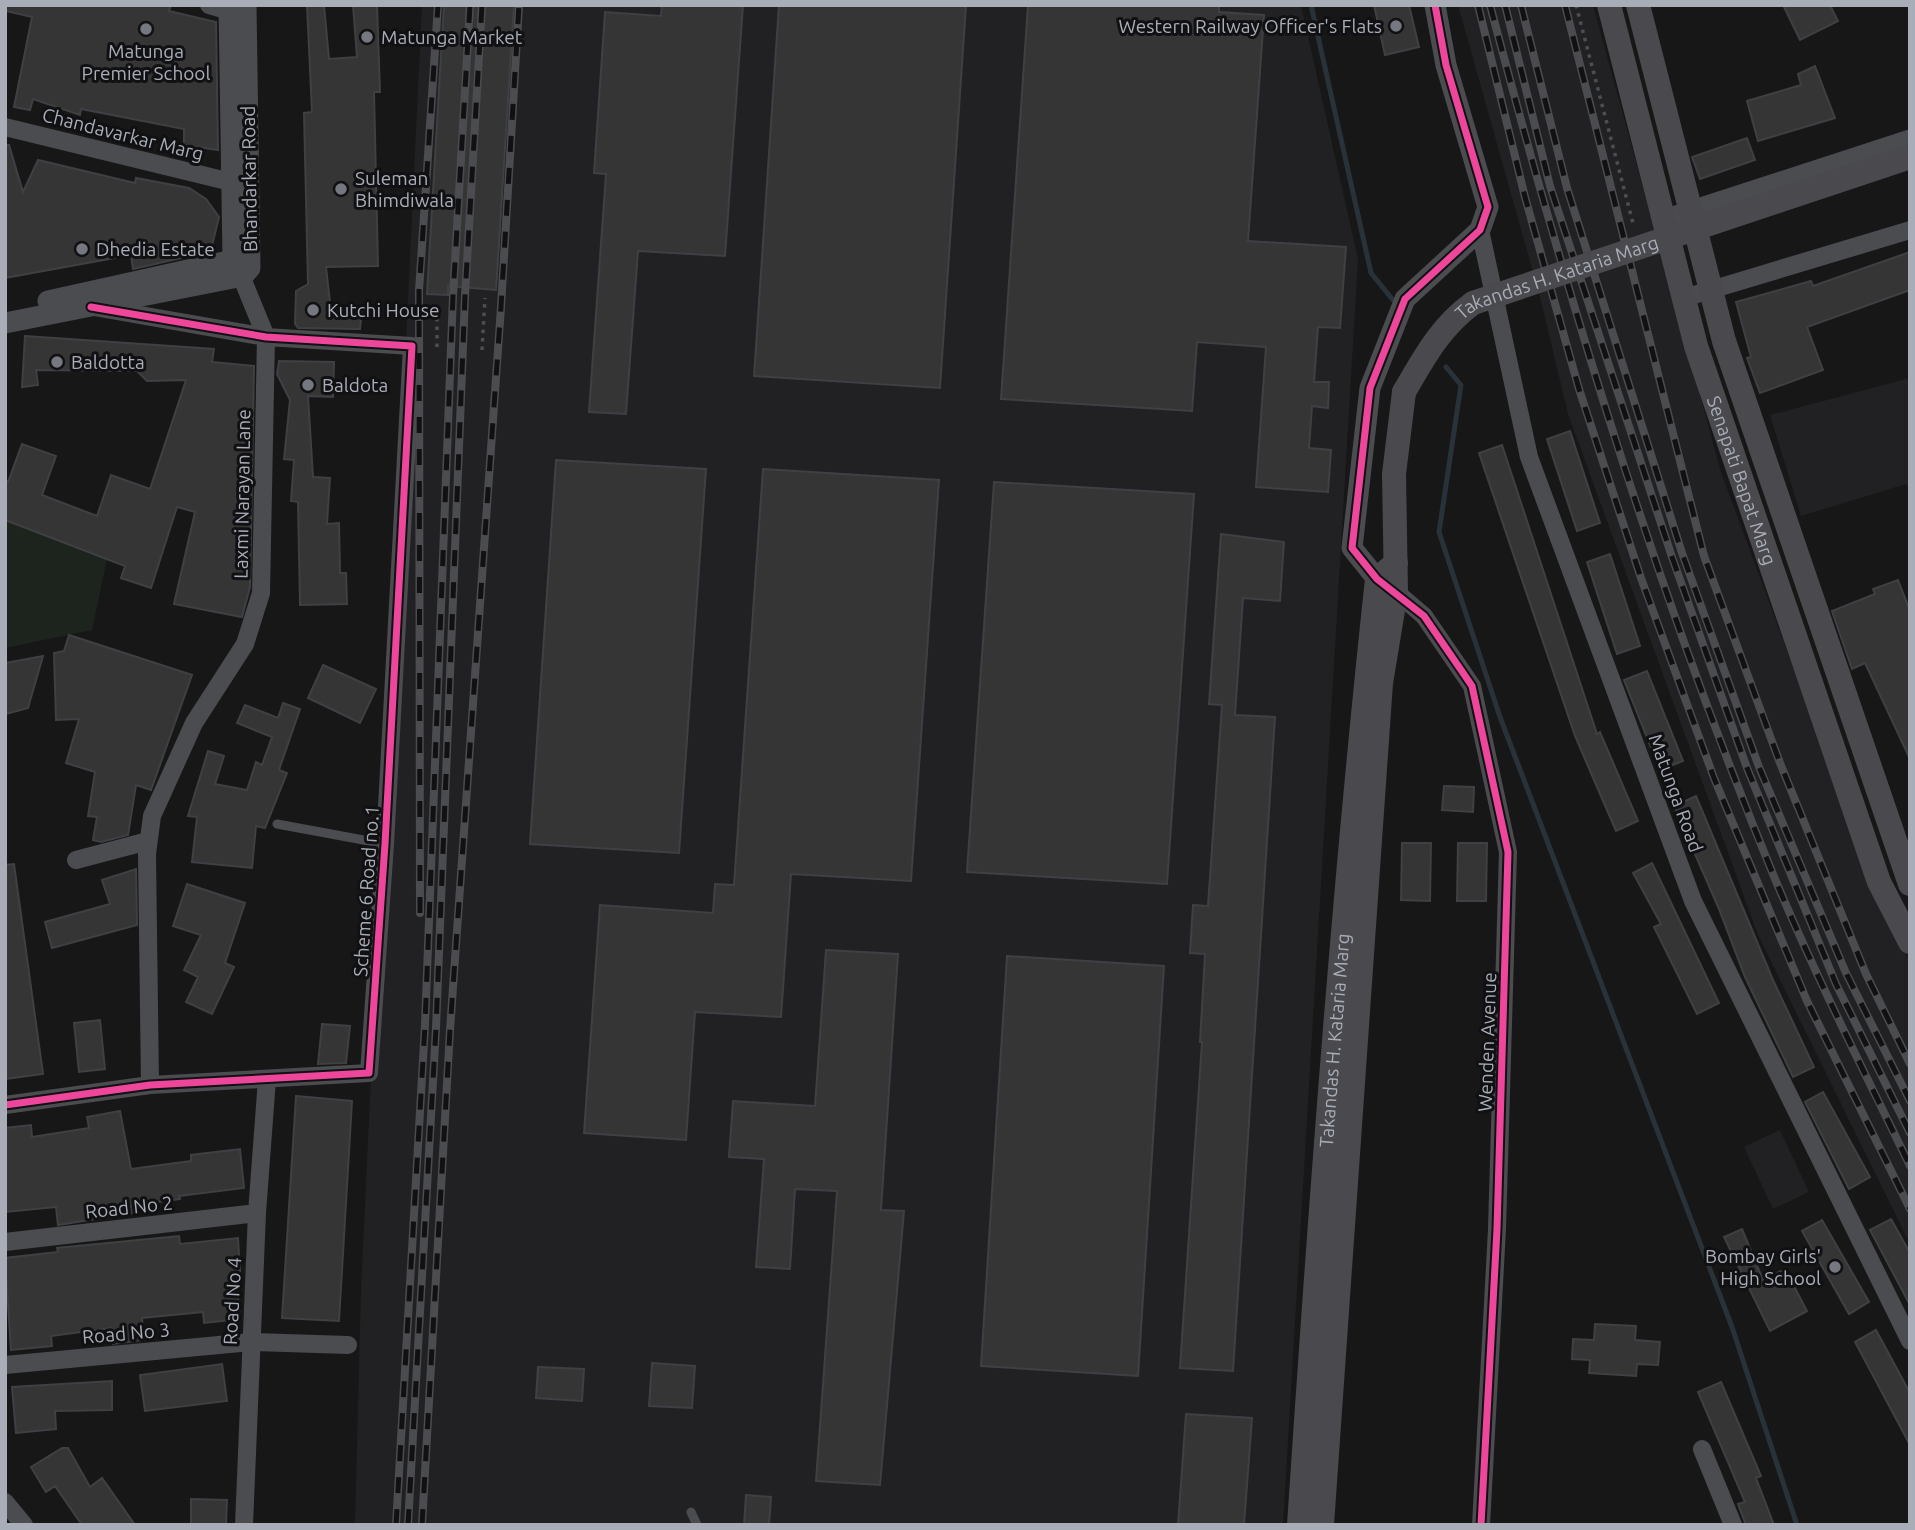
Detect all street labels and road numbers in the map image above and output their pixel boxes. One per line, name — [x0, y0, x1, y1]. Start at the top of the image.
street label: Chandavarkar Marg — [40, 103, 206, 165]
street label: Bhandarkar Road — [237, 106, 261, 252]
street label: Takandas H. Kataria Marg — [1450, 231, 1661, 324]
street label: Senapati Bapat Marg — [1703, 393, 1781, 568]
street label: Laxmi Narayan Lane — [230, 409, 254, 579]
street label: Matunga Road — [1644, 731, 1708, 855]
street label: Scheme 6 Road no.1 — [349, 805, 383, 977]
street label: Takandas H. Kataria Marg — [1315, 932, 1354, 1148]
street label: Wenden Avenue — [1474, 972, 1500, 1112]
street label: Road No 2 — [84, 1191, 174, 1223]
street label: Road No 4 — [219, 1257, 245, 1345]
street label: Road No 3 — [81, 1318, 171, 1348]

